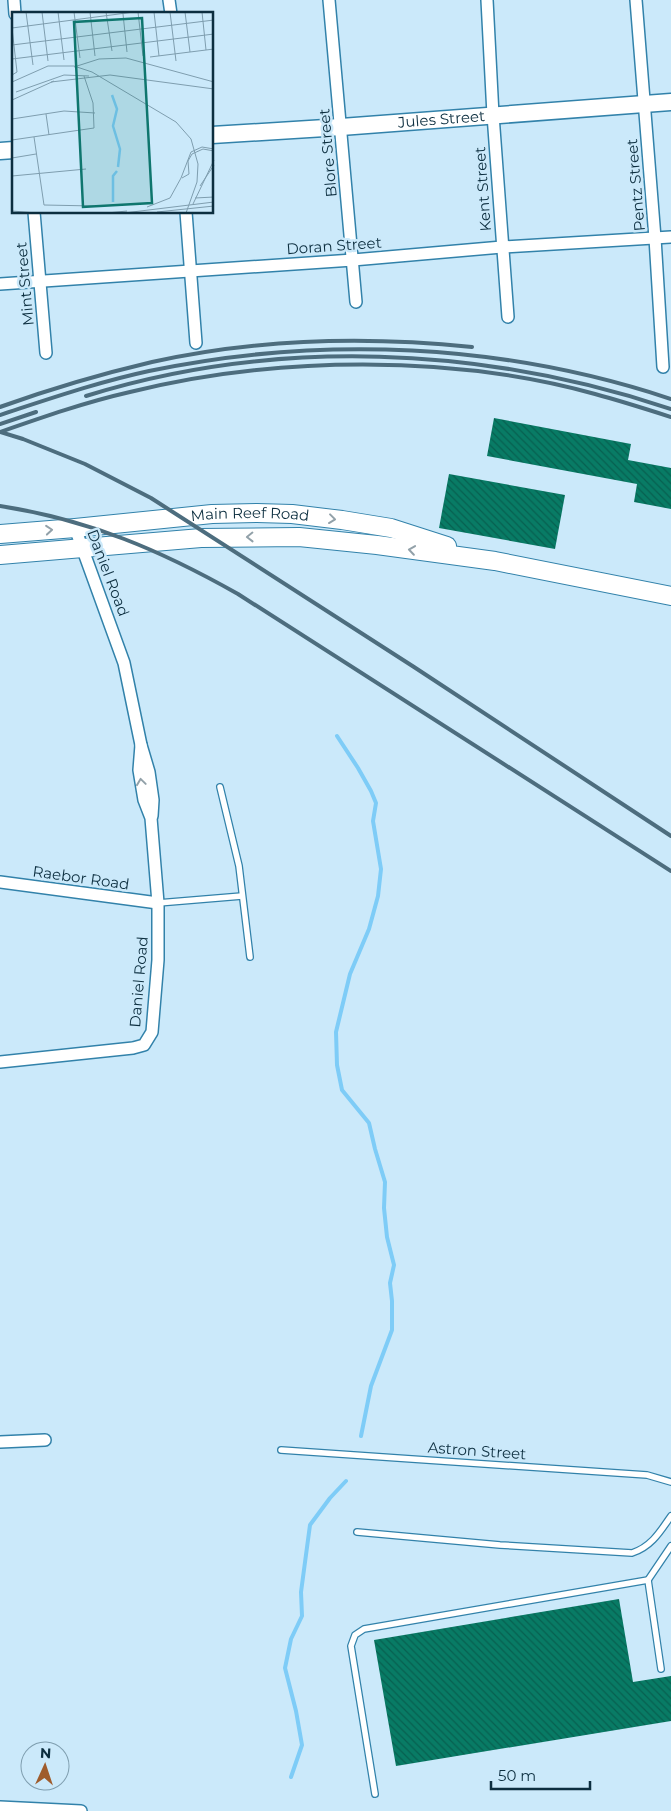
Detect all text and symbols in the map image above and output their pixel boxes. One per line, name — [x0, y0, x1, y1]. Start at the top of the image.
inset map — [12, 12, 214, 214]
street label: Jules Street — [396, 106, 486, 132]
street label: Blore Street — [314, 108, 341, 198]
street label: Pentz Street — [622, 138, 649, 232]
street label: Kent Street — [470, 146, 495, 232]
street label: Doran Street — [286, 233, 382, 258]
street label: Mint Street — [11, 241, 38, 327]
street label: Main Reef Road — [190, 503, 310, 525]
one-way arrow — [329, 513, 337, 524]
one-way arrow — [45, 525, 53, 536]
street label: Daniel Road — [83, 527, 134, 619]
one-way arrow — [246, 532, 254, 542]
one-way arrow — [408, 545, 416, 555]
one-way arrow — [136, 778, 147, 786]
street label: Raebor Road — [32, 861, 131, 894]
street label: Daniel Road — [125, 935, 152, 1028]
street label: Astron Street — [427, 1438, 527, 1463]
north arrow — [20, 1741, 70, 1791]
text: N — [40, 1744, 52, 1762]
scale bar — [491, 1758, 590, 1790]
text: 50 m — [498, 1766, 536, 1785]

